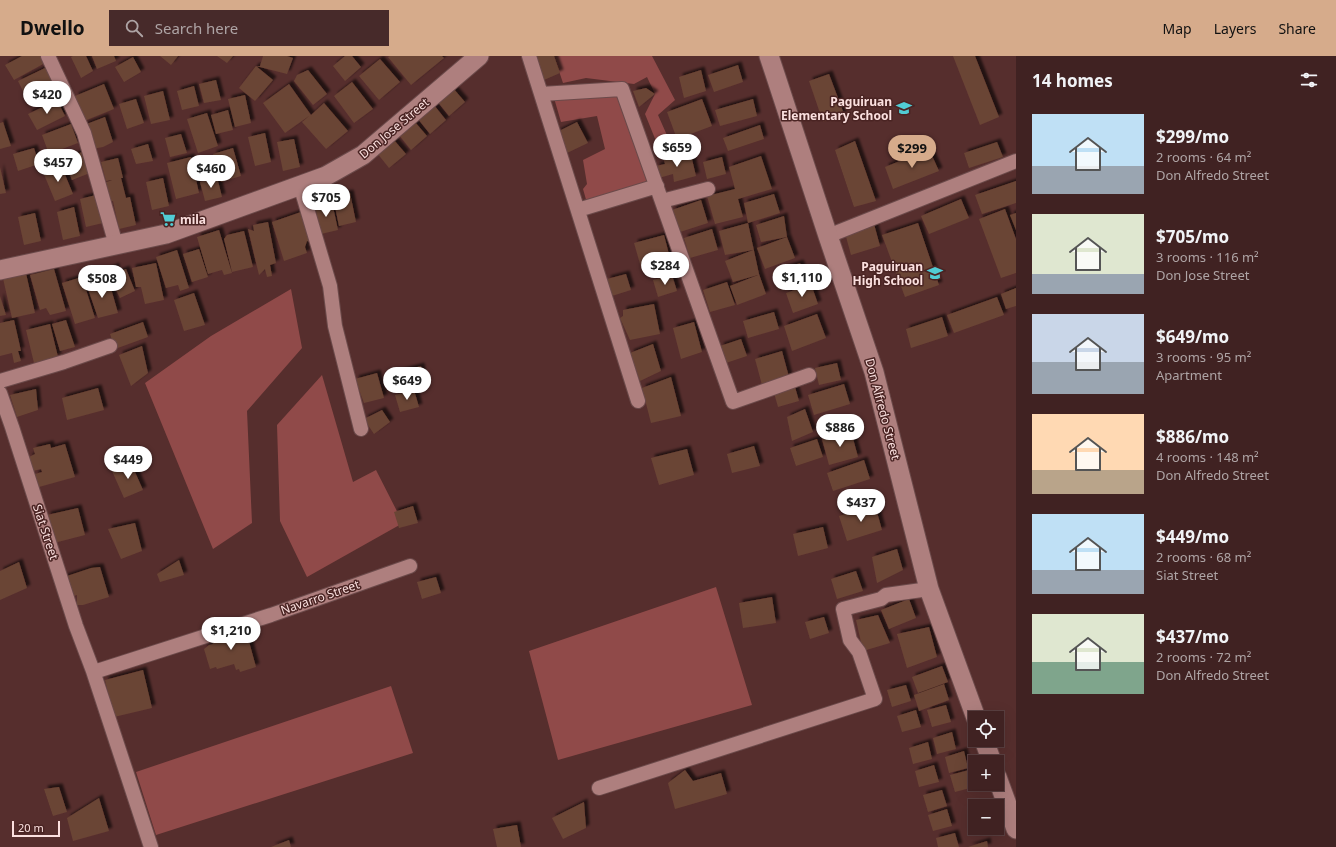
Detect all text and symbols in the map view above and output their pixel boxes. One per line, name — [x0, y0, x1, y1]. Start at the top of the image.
search box — [109, 10, 389, 46]
text: Dwello — [20, 15, 85, 41]
icon: search — [123, 17, 145, 39]
text: Search here — [155, 18, 238, 38]
text: Map — [1163, 19, 1192, 38]
text: Layers — [1214, 19, 1256, 38]
text: Share — [1278, 19, 1316, 38]
text: 14 homes — [1032, 69, 1113, 92]
icon: filters — [1298, 69, 1320, 91]
pin: $420 — [23, 81, 71, 115]
text: $420 — [32, 85, 62, 103]
street label: Don Jose Street — [356, 93, 433, 162]
place label: Paguiruan Elementary School — [781, 93, 892, 124]
school or university icon: Paguiruan Elementary School — [895, 99, 913, 117]
text: $299/mo — [1156, 125, 1229, 148]
icon: home — [1064, 130, 1112, 178]
pin: $659 — [653, 134, 701, 168]
pin: $299 — [888, 135, 936, 169]
text: $659 — [662, 138, 692, 156]
text: $299 — [897, 139, 927, 157]
text: 2 rooms · 64 m² — [1156, 148, 1251, 166]
pin: $457 — [34, 149, 82, 183]
text: $457 — [43, 153, 73, 171]
pin: $460 — [187, 155, 235, 189]
text: $460 — [196, 159, 226, 177]
text: Don Alfredo Street — [1156, 166, 1269, 184]
pin: $705 — [302, 184, 350, 218]
text: $705 — [311, 188, 341, 206]
supermarket icon: mila — [159, 210, 177, 228]
place label: mila — [180, 211, 206, 228]
text: $705/mo — [1156, 225, 1229, 248]
icon: home — [1064, 230, 1112, 278]
text: 3 rooms · 116 m² — [1156, 248, 1259, 266]
pin: $284 — [641, 252, 689, 286]
text: $284 — [650, 256, 680, 274]
place label: Paguiruan High School — [853, 258, 923, 289]
pin: $1,110 — [769, 264, 835, 298]
school or university icon: Paguiruan High School — [926, 264, 944, 282]
pin: $508 — [78, 265, 126, 299]
text: Don Jose Street — [1156, 266, 1249, 284]
text: $1,110 — [782, 268, 822, 286]
text: $508 — [87, 269, 117, 287]
text: $649/mo — [1156, 325, 1229, 348]
icon: home — [1064, 330, 1112, 378]
text: 3 rooms · 95 m² — [1156, 348, 1251, 366]
street label: Don Alfredo Street — [861, 356, 905, 462]
text: Apartment — [1156, 366, 1222, 384]
pin: $649 — [383, 367, 431, 401]
text: $649 — [392, 371, 422, 389]
pin: $886 — [816, 414, 864, 448]
text: $886 — [825, 418, 855, 436]
text: $886/mo — [1156, 425, 1229, 448]
icon: home — [1064, 430, 1112, 478]
pin: $449 — [104, 446, 152, 480]
text: 4 rooms · 148 m² — [1156, 448, 1259, 466]
text: $449 — [113, 450, 143, 468]
text: Don Alfredo Street — [1156, 466, 1269, 484]
pin: $437 — [837, 489, 885, 523]
text: $437 — [846, 493, 876, 511]
street label: Siat Street — [29, 502, 63, 563]
text: $449/mo — [1156, 525, 1229, 548]
icon: home — [1064, 530, 1112, 578]
text: 2 rooms · 68 m² — [1156, 548, 1251, 566]
text: Siat Street — [1156, 566, 1218, 584]
street label: Navarro Street — [278, 575, 362, 618]
pin: $1,210 — [198, 617, 264, 651]
text: $1,210 — [211, 621, 251, 639]
text: $437/mo — [1156, 625, 1229, 648]
icon: home — [1064, 630, 1112, 678]
text: 2 rooms · 72 m² — [1156, 648, 1251, 666]
text: Don Alfredo Street — [1156, 666, 1269, 684]
map controls — [968, 711, 1004, 835]
button: locate — [968, 711, 1004, 747]
button: + — [968, 755, 1004, 791]
button: − — [968, 799, 1004, 835]
scale bar — [12, 819, 60, 838]
text: 20 m — [18, 820, 44, 835]

